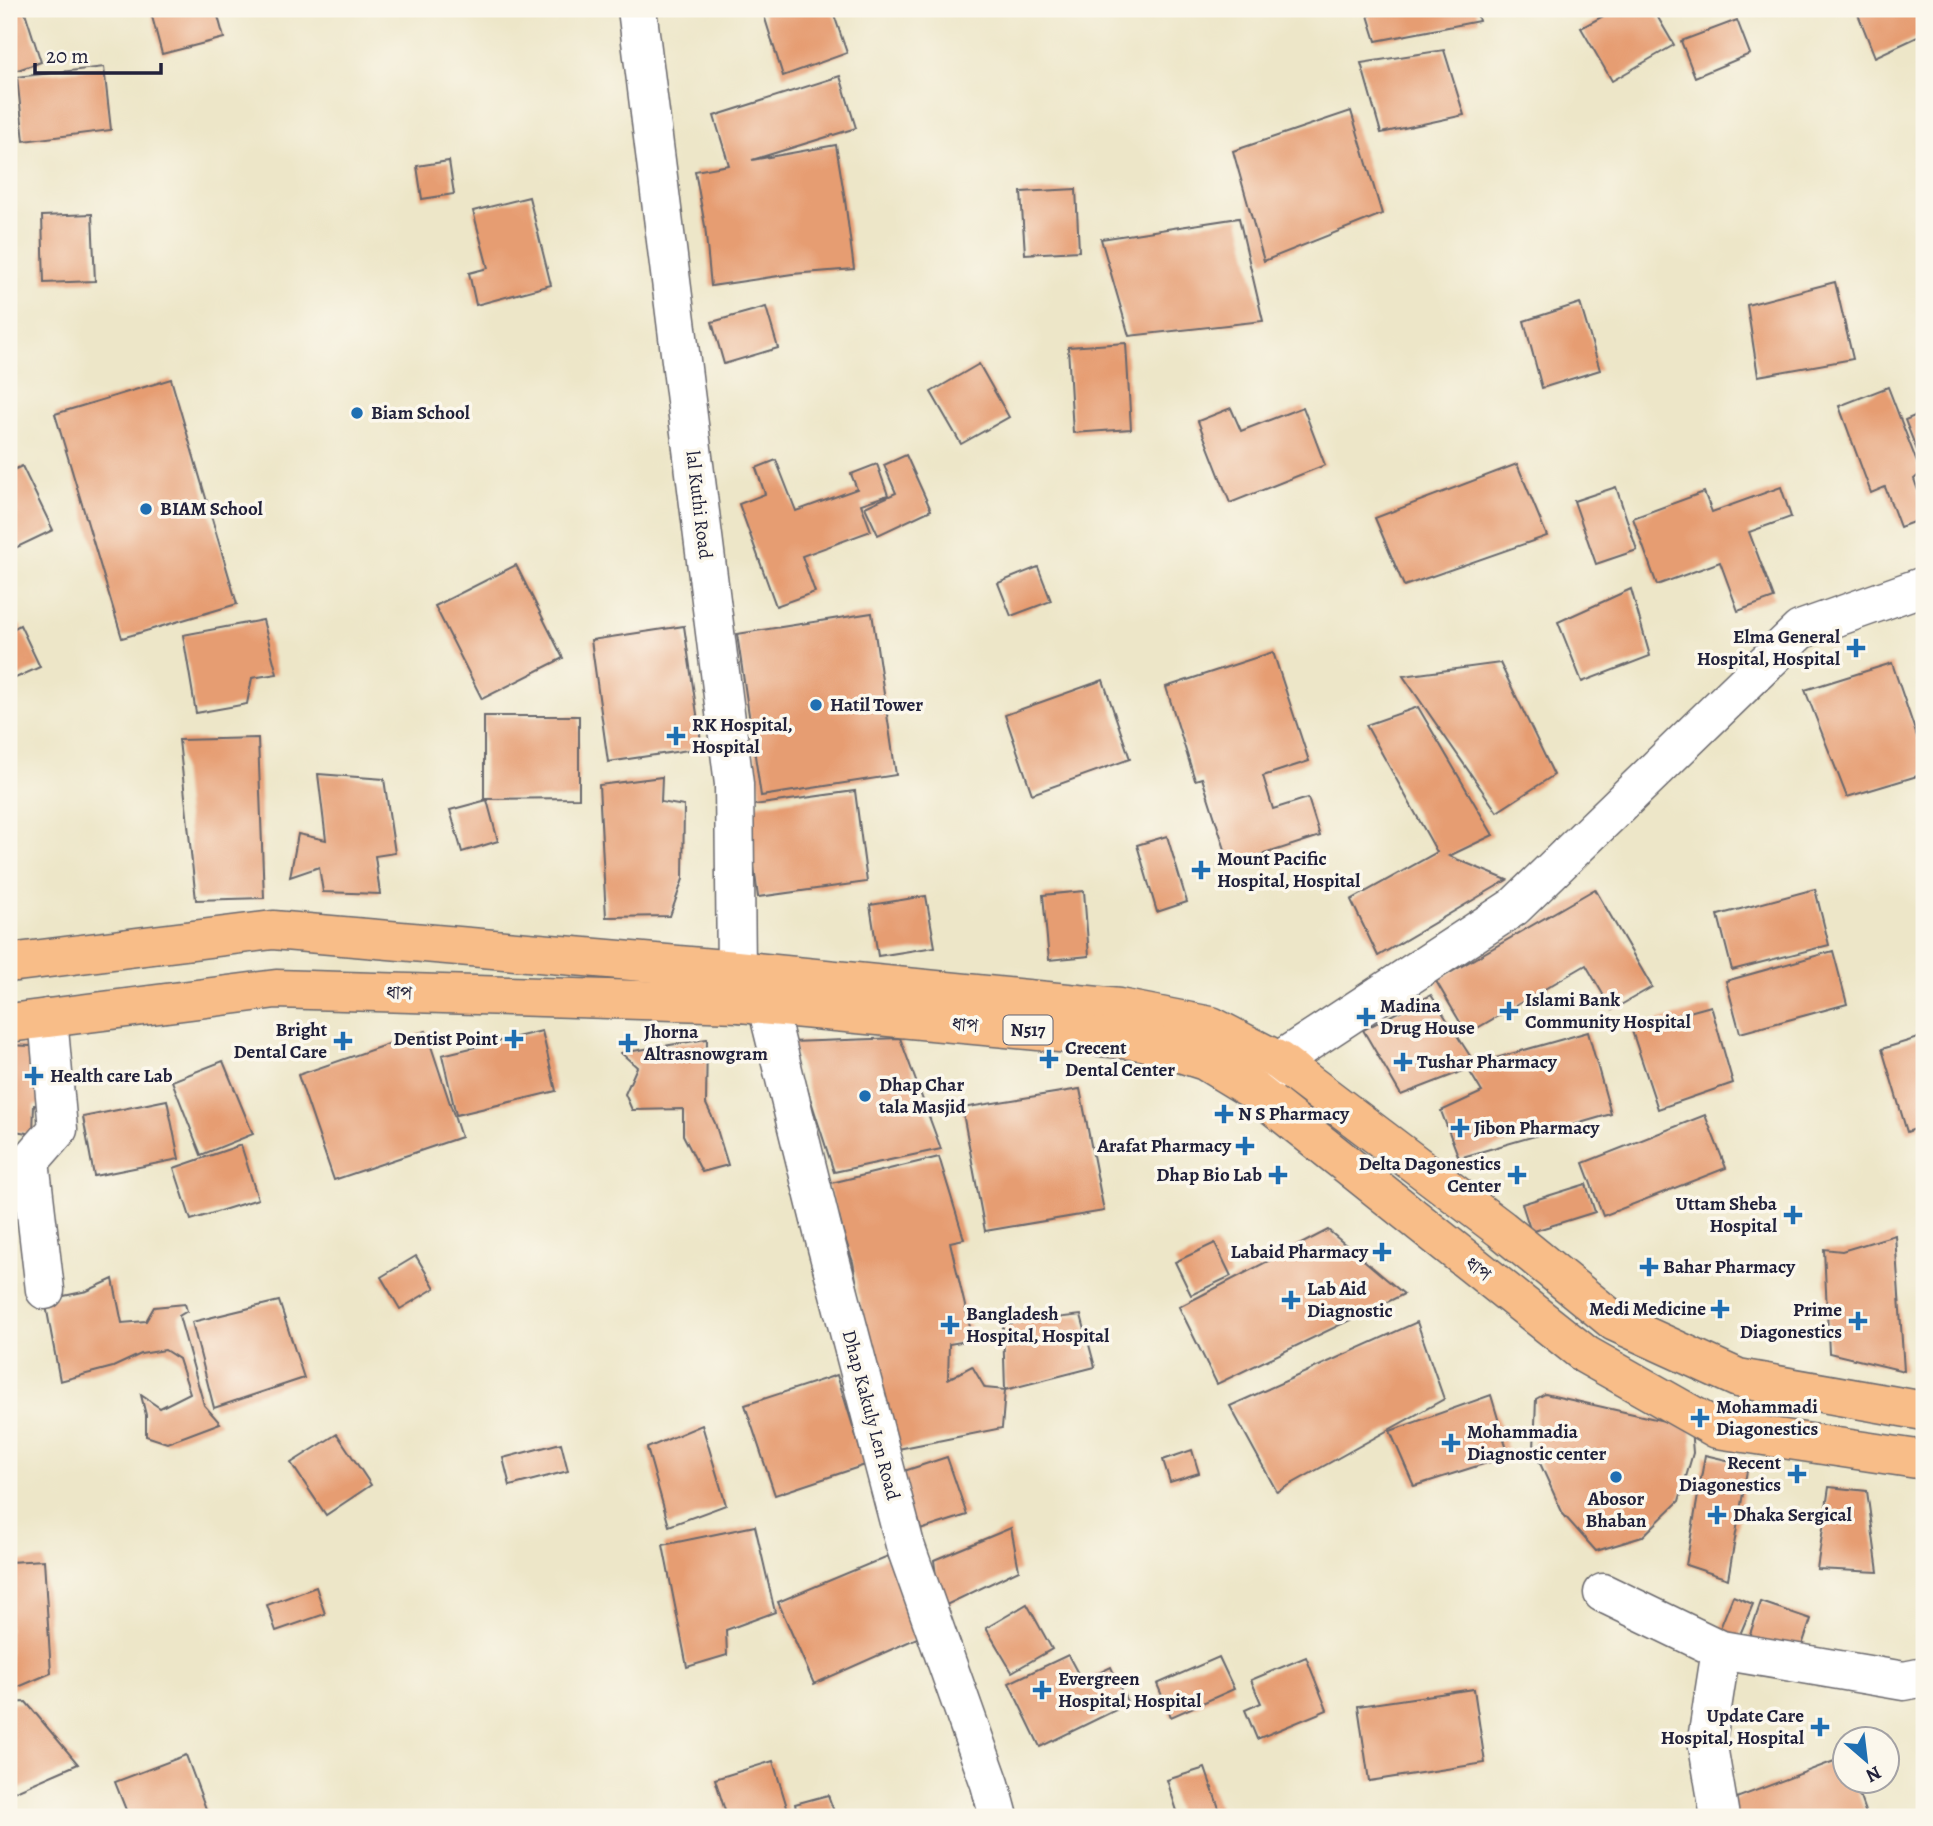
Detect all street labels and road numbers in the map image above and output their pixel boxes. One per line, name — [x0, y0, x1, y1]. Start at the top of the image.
street label: lal Kuthi Road — [679, 449, 719, 561]
street label: ধাপ — [386, 980, 413, 1006]
street label: ধাপ — [951, 1011, 980, 1039]
road number: N517 — [1004, 1015, 1052, 1044]
street label: ধাপ — [1460, 1251, 1497, 1288]
street label: Dhap Kakuly Len Road — [836, 1327, 906, 1504]

